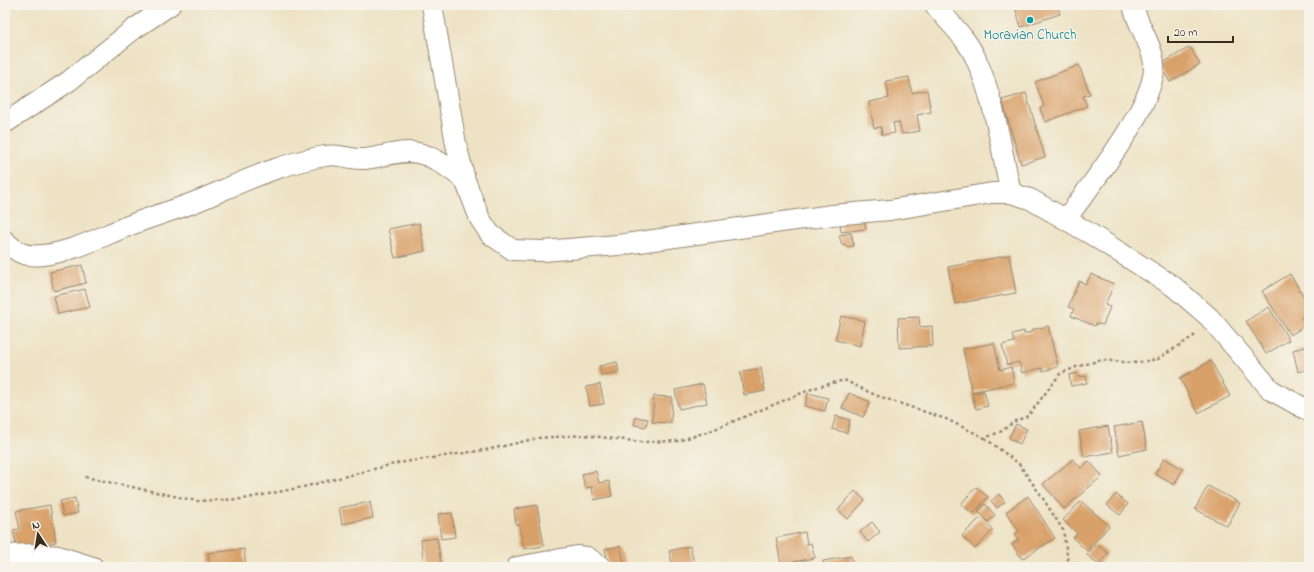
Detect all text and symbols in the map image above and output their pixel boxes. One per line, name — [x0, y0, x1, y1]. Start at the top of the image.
marker: Moravian Church — [1025, 15, 1035, 25]
scale bar — [1168, 18, 1233, 44]
text: 20 m — [1174, 24, 1197, 42]
place label: Moravian Church — [983, 25, 1077, 46]
north arrow — [18, 514, 58, 554]
text: N — [31, 517, 41, 534]

